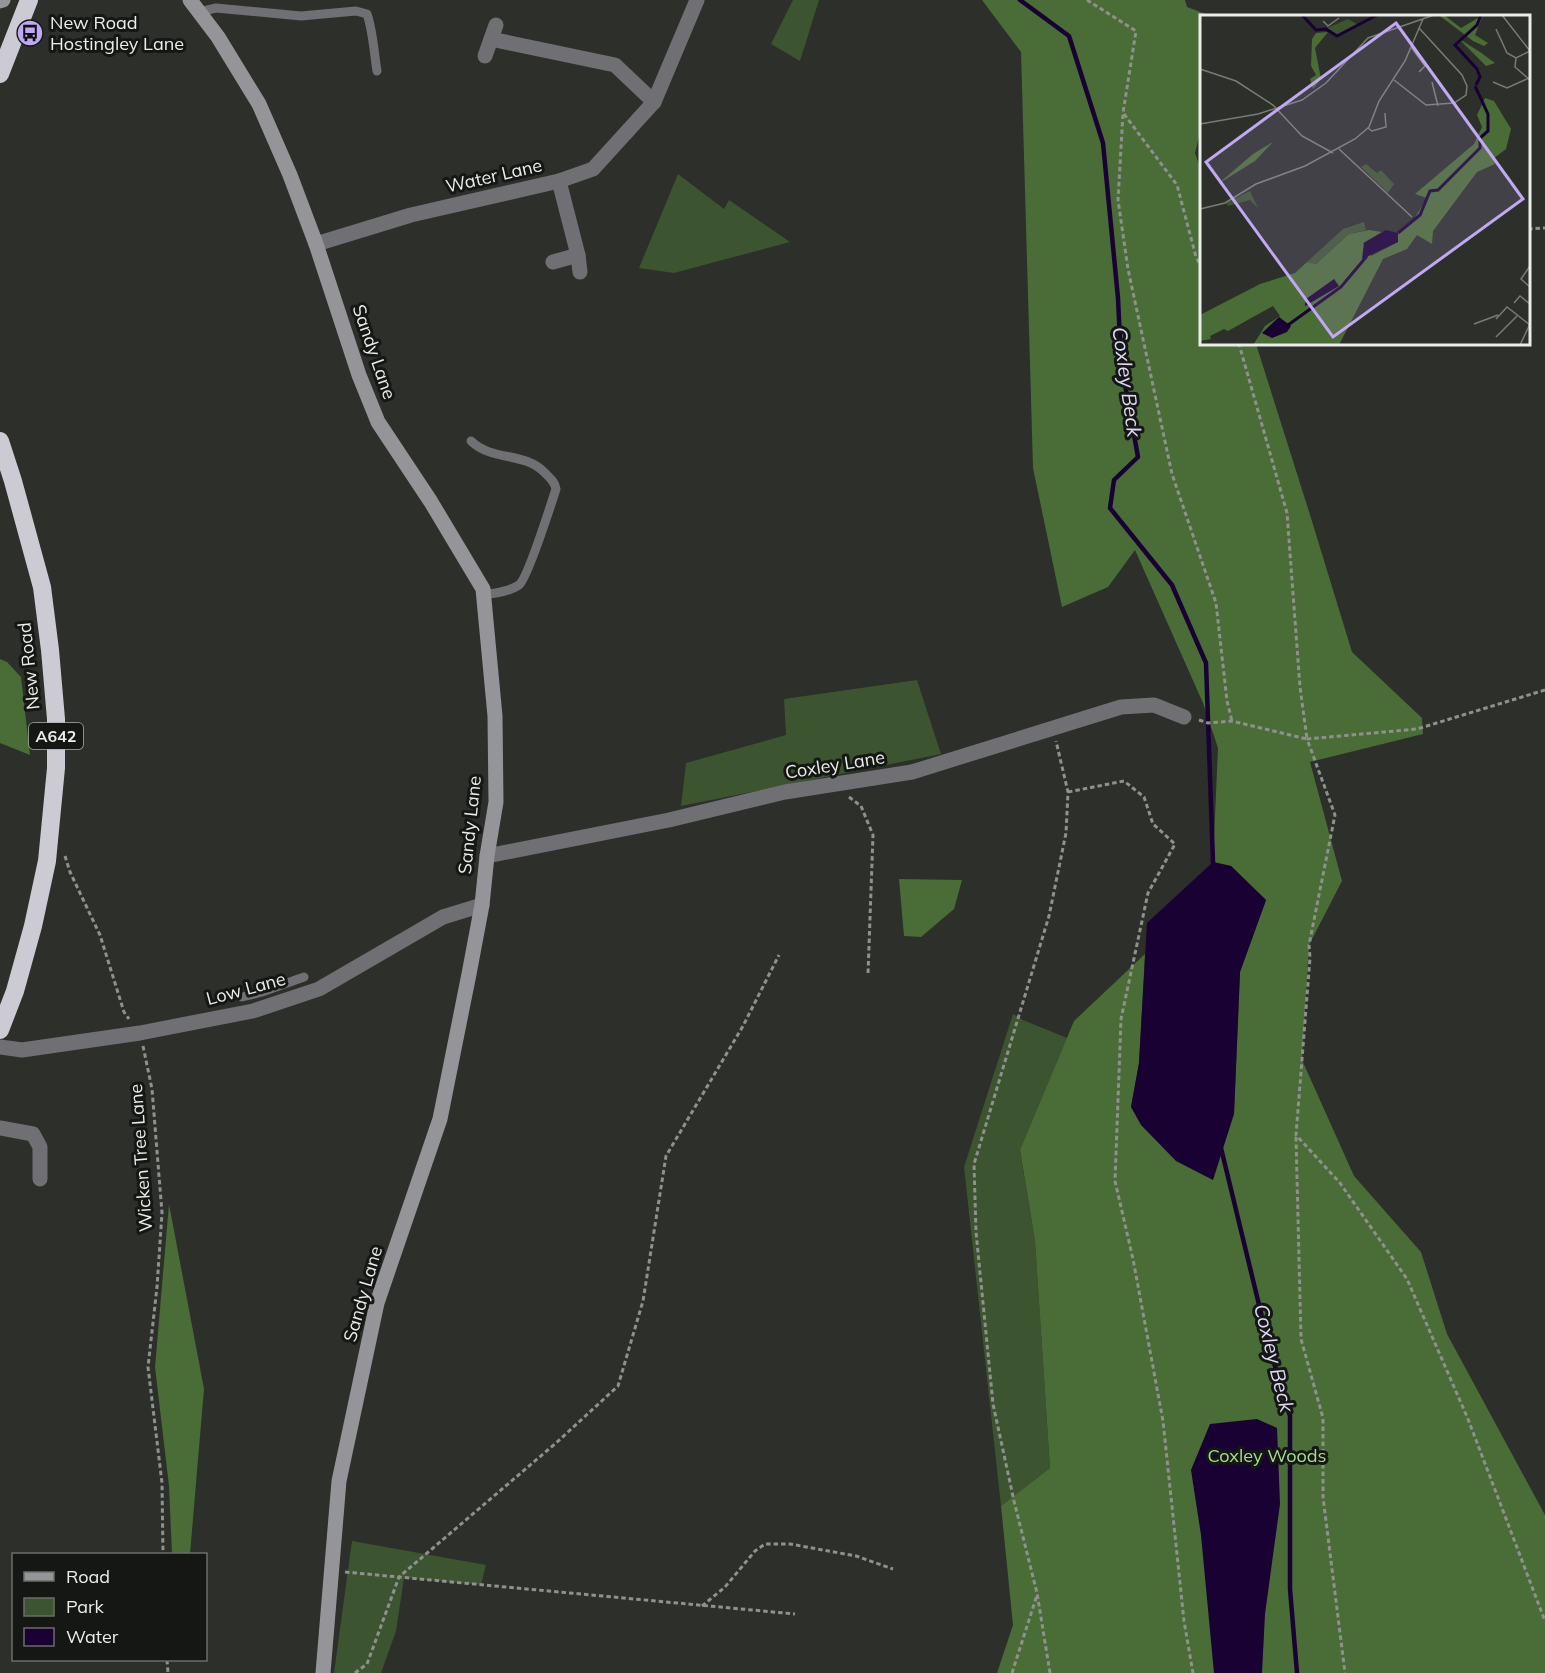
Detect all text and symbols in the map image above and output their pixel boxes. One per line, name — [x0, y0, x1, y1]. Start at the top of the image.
place label: New Road Hostingley Lane — [50, 11, 184, 55]
inset map — [1200, 15, 1530, 345]
bus stop icon: New Road Hostingley Lane — [15, 18, 45, 48]
street label: Water Lane — [444, 153, 544, 198]
street label: Sandy Lane — [348, 301, 401, 402]
water label: Coxley Beck — [1107, 325, 1148, 439]
street label: New Road — [12, 621, 45, 711]
road number: A642 — [29, 723, 83, 749]
street label: Coxley Lane — [783, 745, 886, 784]
street label: Sandy Lane — [453, 775, 486, 875]
street label: Low Lane — [204, 967, 288, 1010]
street label: Wicken Tree Lane — [124, 1083, 157, 1233]
street label: Sandy Lane — [338, 1243, 387, 1344]
water label: Coxley Beck — [1249, 1301, 1300, 1415]
park label: Coxley Woods — [1208, 1444, 1326, 1467]
legend — [12, 1553, 207, 1661]
text: Road — [66, 1565, 110, 1588]
text: Park — [66, 1595, 105, 1618]
text: Water — [66, 1625, 119, 1648]

